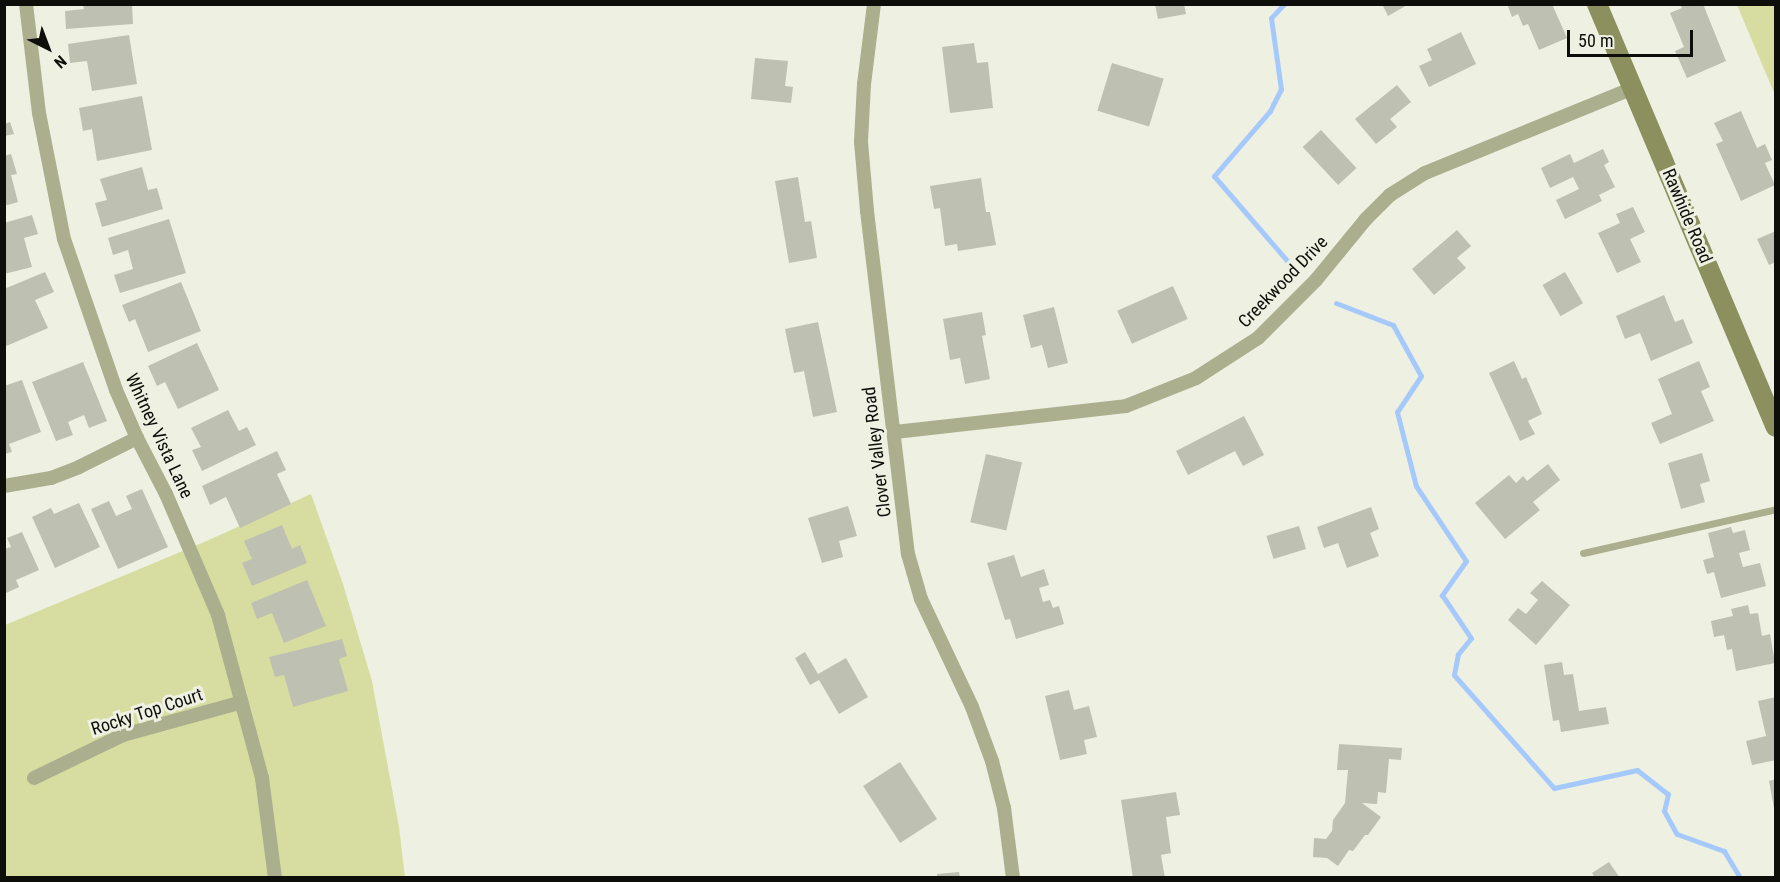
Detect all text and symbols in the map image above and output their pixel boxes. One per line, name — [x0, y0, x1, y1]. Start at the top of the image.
north arrow — [18, 18, 78, 78]
scale bar — [1570, 18, 1696, 56]
text: 50 m — [1578, 30, 1613, 51]
text: N — [50, 51, 70, 72]
street label: Rawhide Road — [1657, 166, 1717, 266]
street label: Creekwood Drive — [1234, 232, 1332, 332]
street label: Whitney Vista Lane — [121, 370, 197, 502]
street label: Clover Valley Road — [858, 385, 896, 519]
street label: Rocky Top Court — [88, 684, 206, 740]

